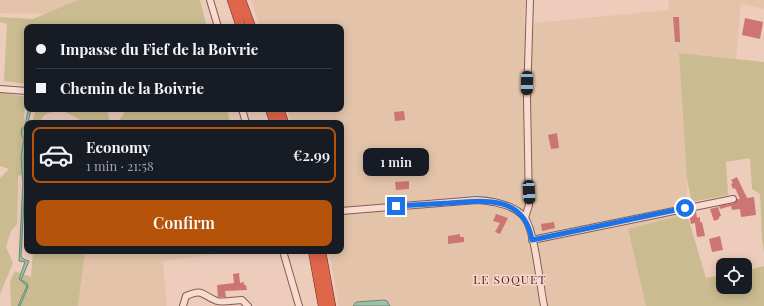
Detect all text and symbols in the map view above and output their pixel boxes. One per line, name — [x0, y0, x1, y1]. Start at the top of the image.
text: Impasse du Fief de la Boivrie — [60, 39, 258, 59]
car — [521, 71, 533, 95]
text: Chemin de la Boivrie — [60, 78, 204, 98]
icon: car — [38, 137, 74, 173]
text: Economy — [86, 137, 150, 157]
text: €2.99 — [293, 145, 330, 165]
callout: 1 min — [363, 148, 429, 176]
text: 1 min — [380, 153, 412, 170]
text: 1 min · 21:58 — [86, 157, 154, 174]
car — [522, 180, 536, 204]
route end — [387, 197, 405, 215]
route start — [676, 199, 694, 217]
button: Confirm — [36, 200, 332, 246]
map controls — [716, 258, 752, 294]
button: locate — [716, 258, 752, 294]
district label: LE SOQUET — [473, 271, 547, 287]

